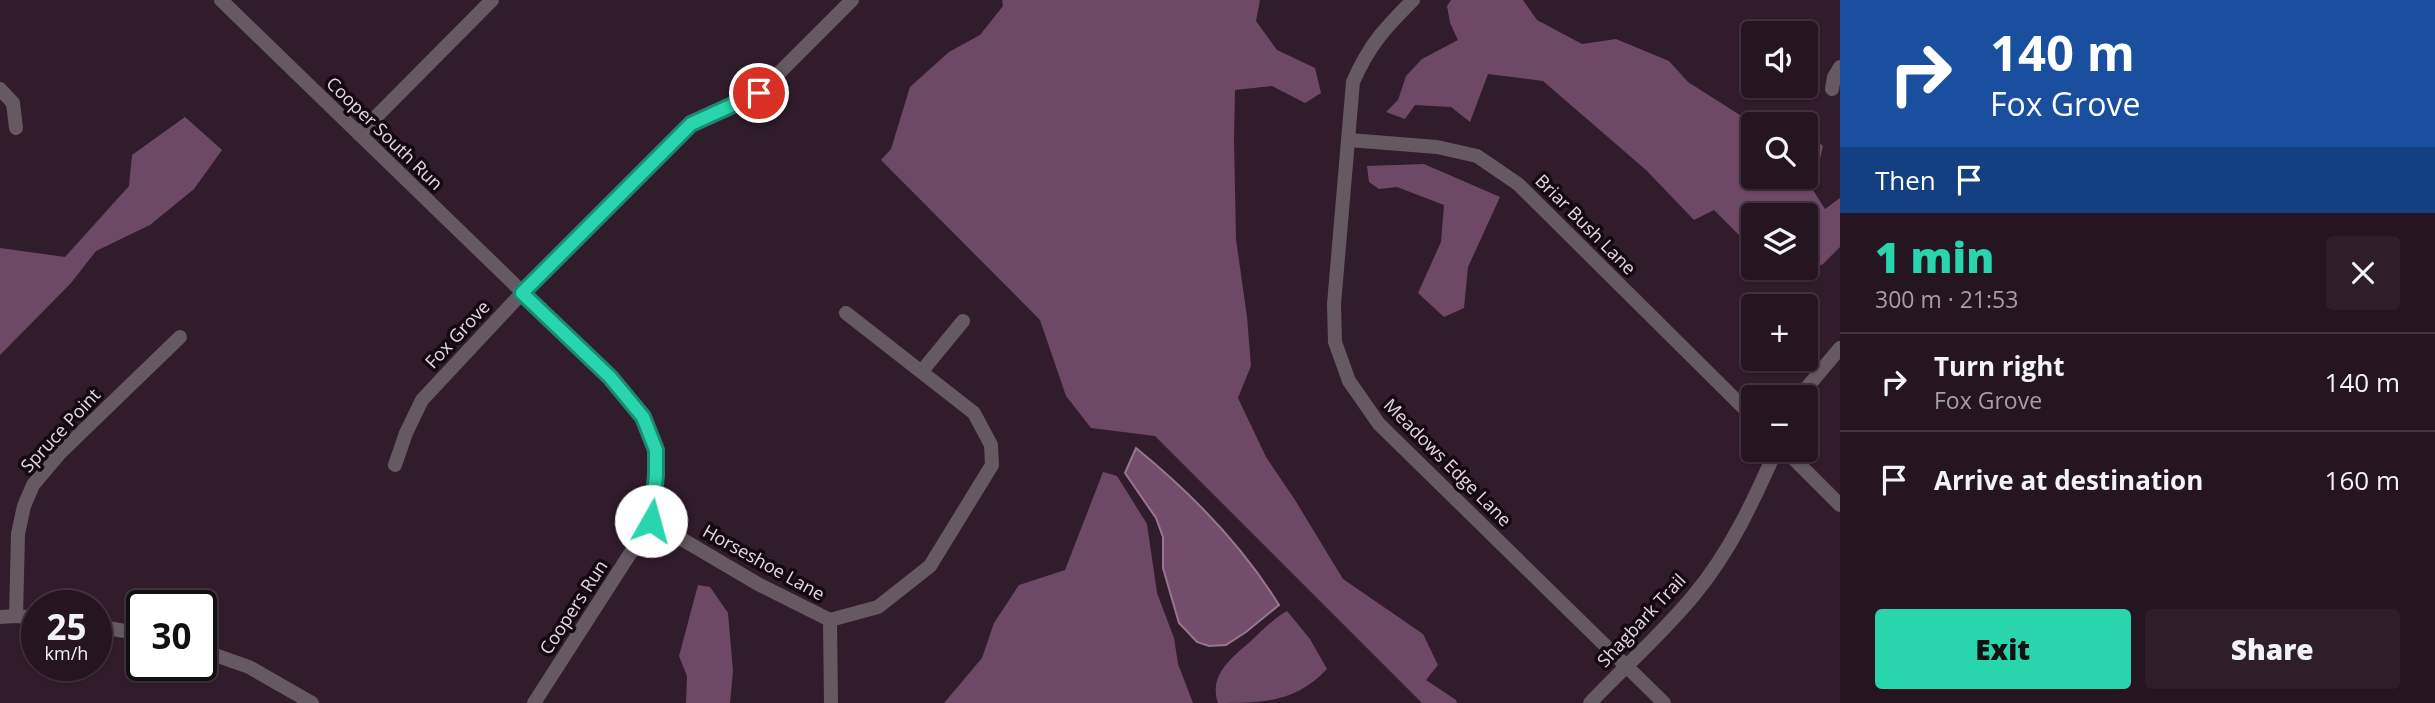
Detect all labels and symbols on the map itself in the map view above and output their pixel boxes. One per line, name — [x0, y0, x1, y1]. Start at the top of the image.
pin — [729, 63, 789, 123]
street label: Cooper South Run — [322, 71, 448, 195]
street label: Briar Bush Lane — [1530, 168, 1642, 280]
street label: Fox Grove — [419, 295, 495, 373]
street label: Spruce Point — [15, 383, 105, 477]
street label: Meadows Edge Lane — [1379, 393, 1517, 531]
position arrow — [614, 484, 688, 558]
street label: Horseshoe Lane — [699, 519, 829, 605]
street label: Coopers Run — [534, 555, 612, 659]
street label: Shagbark Trail — [1591, 568, 1691, 672]
speed limit sign: 30 — [126, 590, 217, 681]

